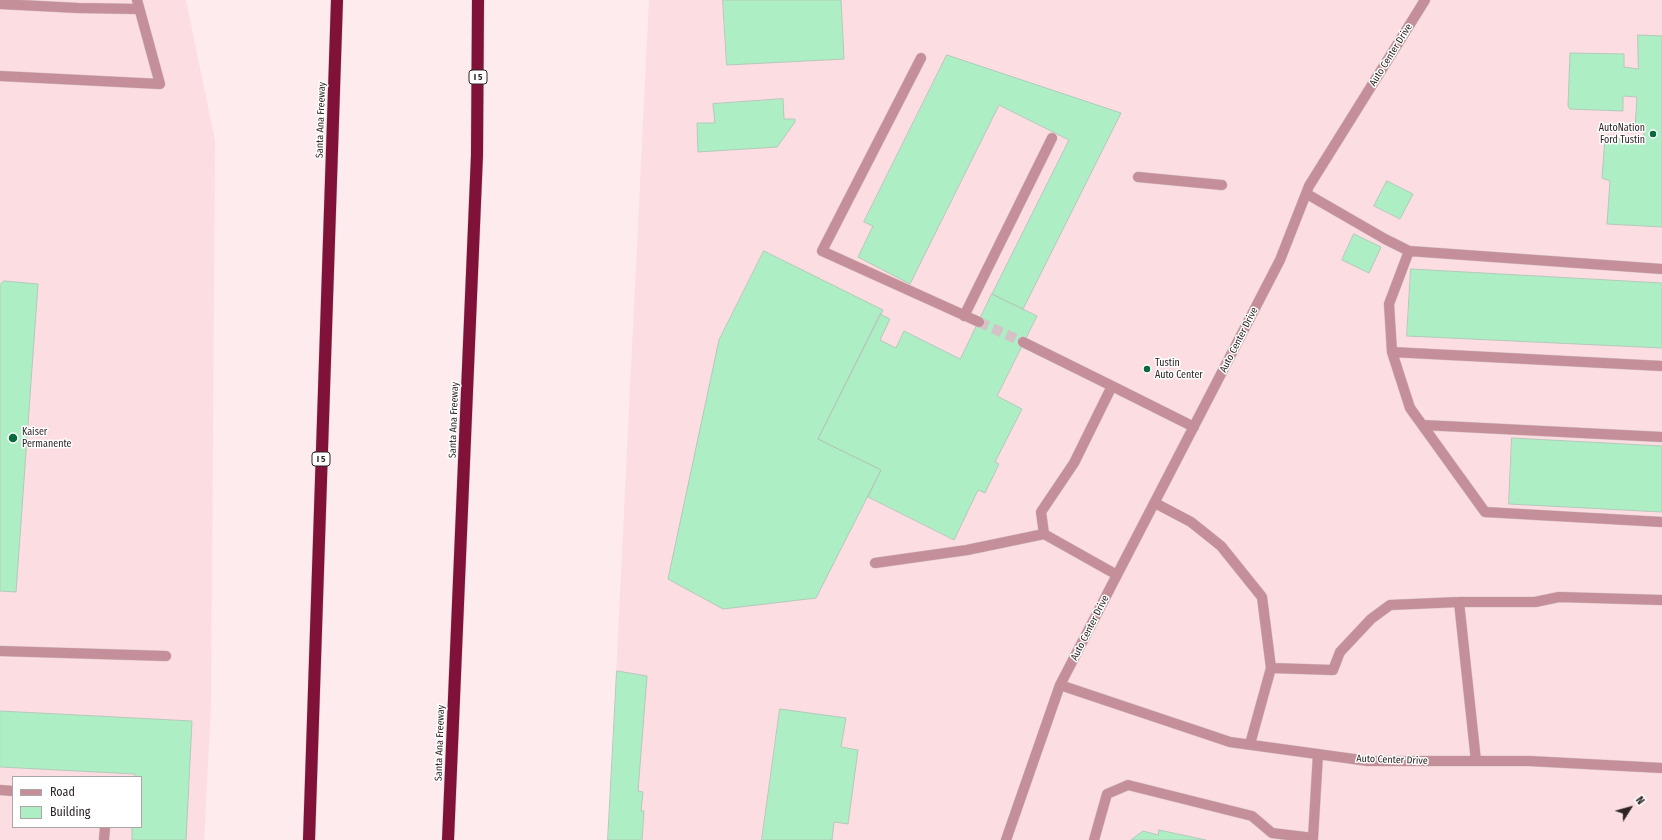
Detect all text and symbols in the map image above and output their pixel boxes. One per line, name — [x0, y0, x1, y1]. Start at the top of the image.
street label: Auto Center Drive — [1367, 22, 1415, 88]
road number: I 5 — [469, 70, 487, 84]
street label: Santa Ana Freeway — [314, 82, 328, 158]
place label: AutoNation Ford Tustin — [1599, 122, 1645, 146]
marker: AutoNation Ford Tustin — [1648, 129, 1658, 139]
street label: Auto Center Drive — [1217, 305, 1261, 375]
place label: Tustin Auto Center — [1155, 357, 1203, 380]
marker: Tustin Auto Center — [1142, 364, 1152, 374]
street label: Santa Ana Freeway — [447, 382, 461, 458]
place label: Kaiser Permanente — [22, 426, 71, 450]
marker: Kaiser Permanente — [7, 432, 19, 444]
road number: I 5 — [312, 452, 330, 466]
street label: Auto Center Drive — [1068, 593, 1112, 663]
street label: Santa Ana Freeway — [433, 705, 447, 781]
street label: Auto Center Drive — [1356, 753, 1428, 767]
legend — [12, 776, 142, 828]
text: Road — [50, 785, 75, 799]
north arrow — [1610, 788, 1650, 828]
text: N — [1633, 794, 1647, 807]
text: Building — [50, 805, 90, 819]

